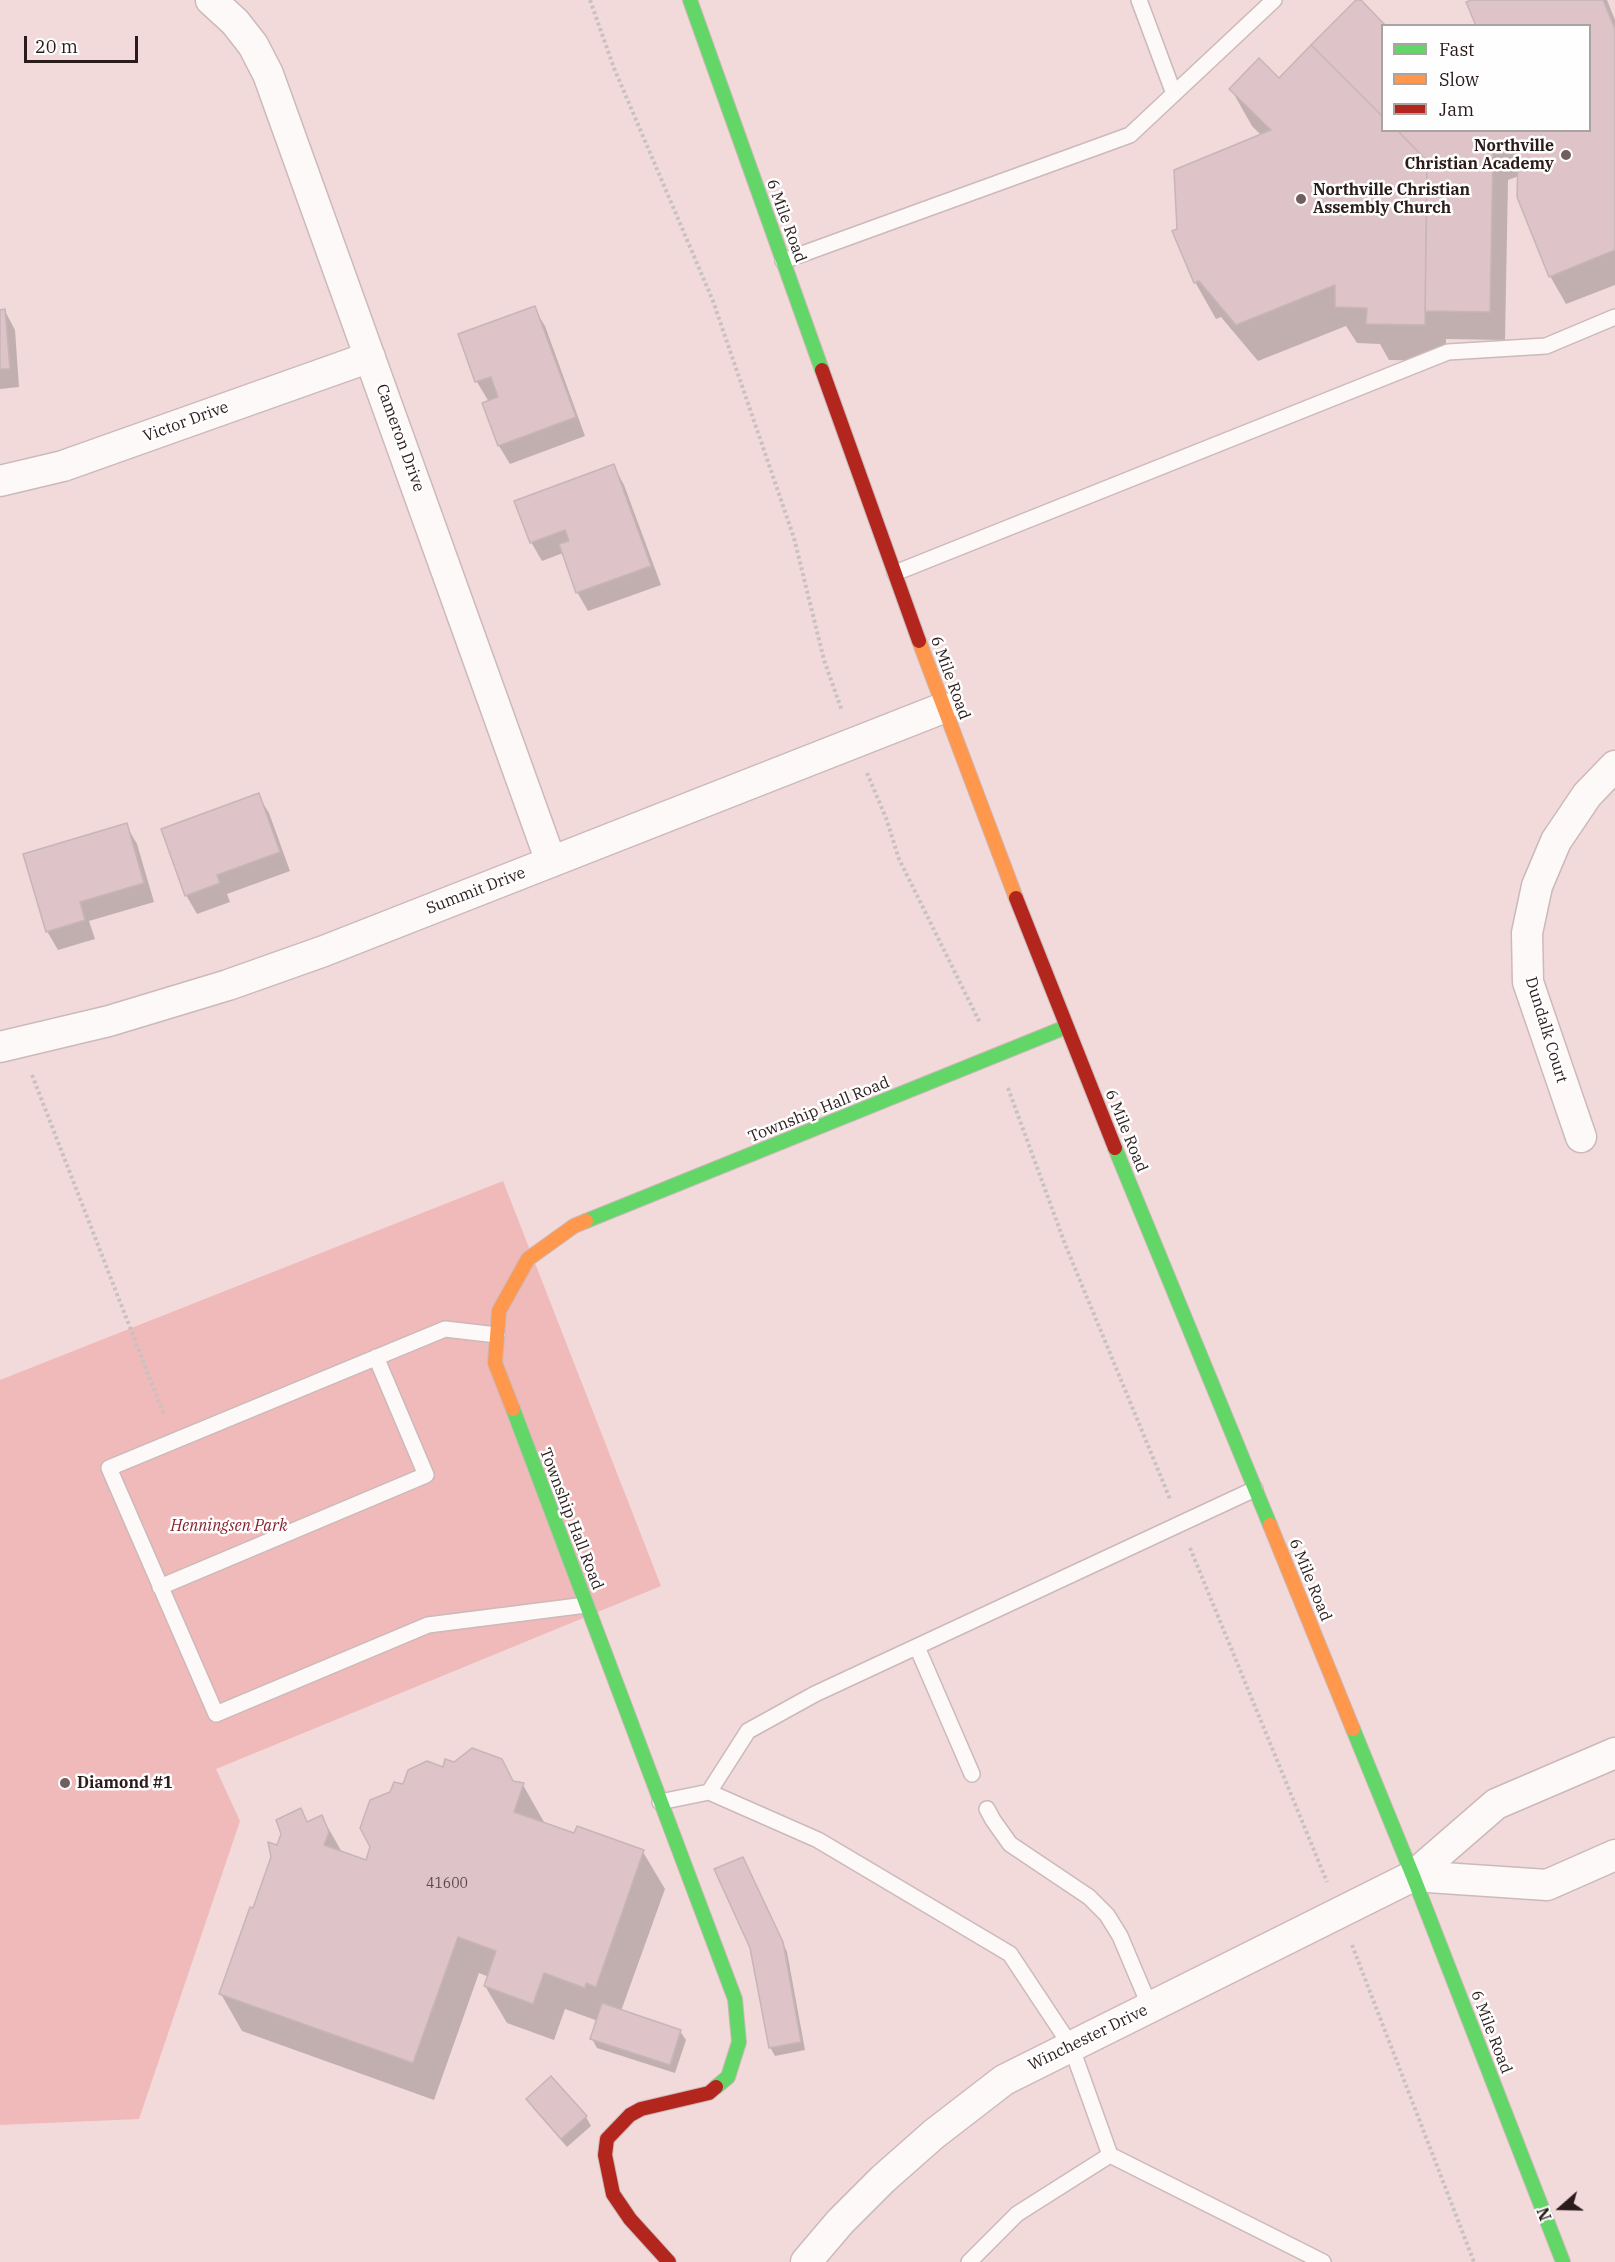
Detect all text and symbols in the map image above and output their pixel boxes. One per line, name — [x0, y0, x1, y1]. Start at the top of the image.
scale bar — [27, 24, 141, 62]
legend — [1381, 24, 1591, 132]
text: 20 m — [35, 35, 78, 58]
text: Fast — [1439, 38, 1474, 61]
text: Slow — [1439, 68, 1479, 91]
text: Jam — [1439, 98, 1474, 121]
place label: Northville Christian Academy — [1405, 136, 1554, 174]
marker: Northville Christian Academy — [1559, 148, 1573, 162]
street label: 6 Mile Road — [762, 177, 810, 265]
place label: Northville Christian Assembly Church — [1313, 180, 1470, 218]
marker: Northville Christian Assembly Church — [1294, 192, 1308, 206]
street label: Cameron Drive — [372, 382, 428, 494]
street label: Victor Drive — [141, 398, 231, 446]
street label: 6 Mile Road — [926, 634, 974, 722]
street label: Summit Drive — [424, 863, 528, 919]
street label: Dundalk Court — [1521, 975, 1571, 1085]
street label: Township Hall Road — [746, 1073, 892, 1147]
street label: 6 Mile Road — [1101, 1087, 1151, 1175]
street label: Township Hall Road — [535, 1445, 607, 1593]
park label: Henningsen Park — [170, 1516, 288, 1536]
street label: 6 Mile Road — [1285, 1536, 1335, 1624]
place label: Diamond #1 — [77, 1773, 173, 1793]
marker: Diamond #1 — [58, 1776, 72, 1790]
house number: 41600 — [426, 1876, 468, 1892]
street label: 6 Mile Road — [1466, 1988, 1516, 2076]
street label: Winchester Drive — [1025, 2001, 1151, 2075]
north arrow — [1531, 2178, 1591, 2238]
text: N — [1533, 2205, 1556, 2224]

